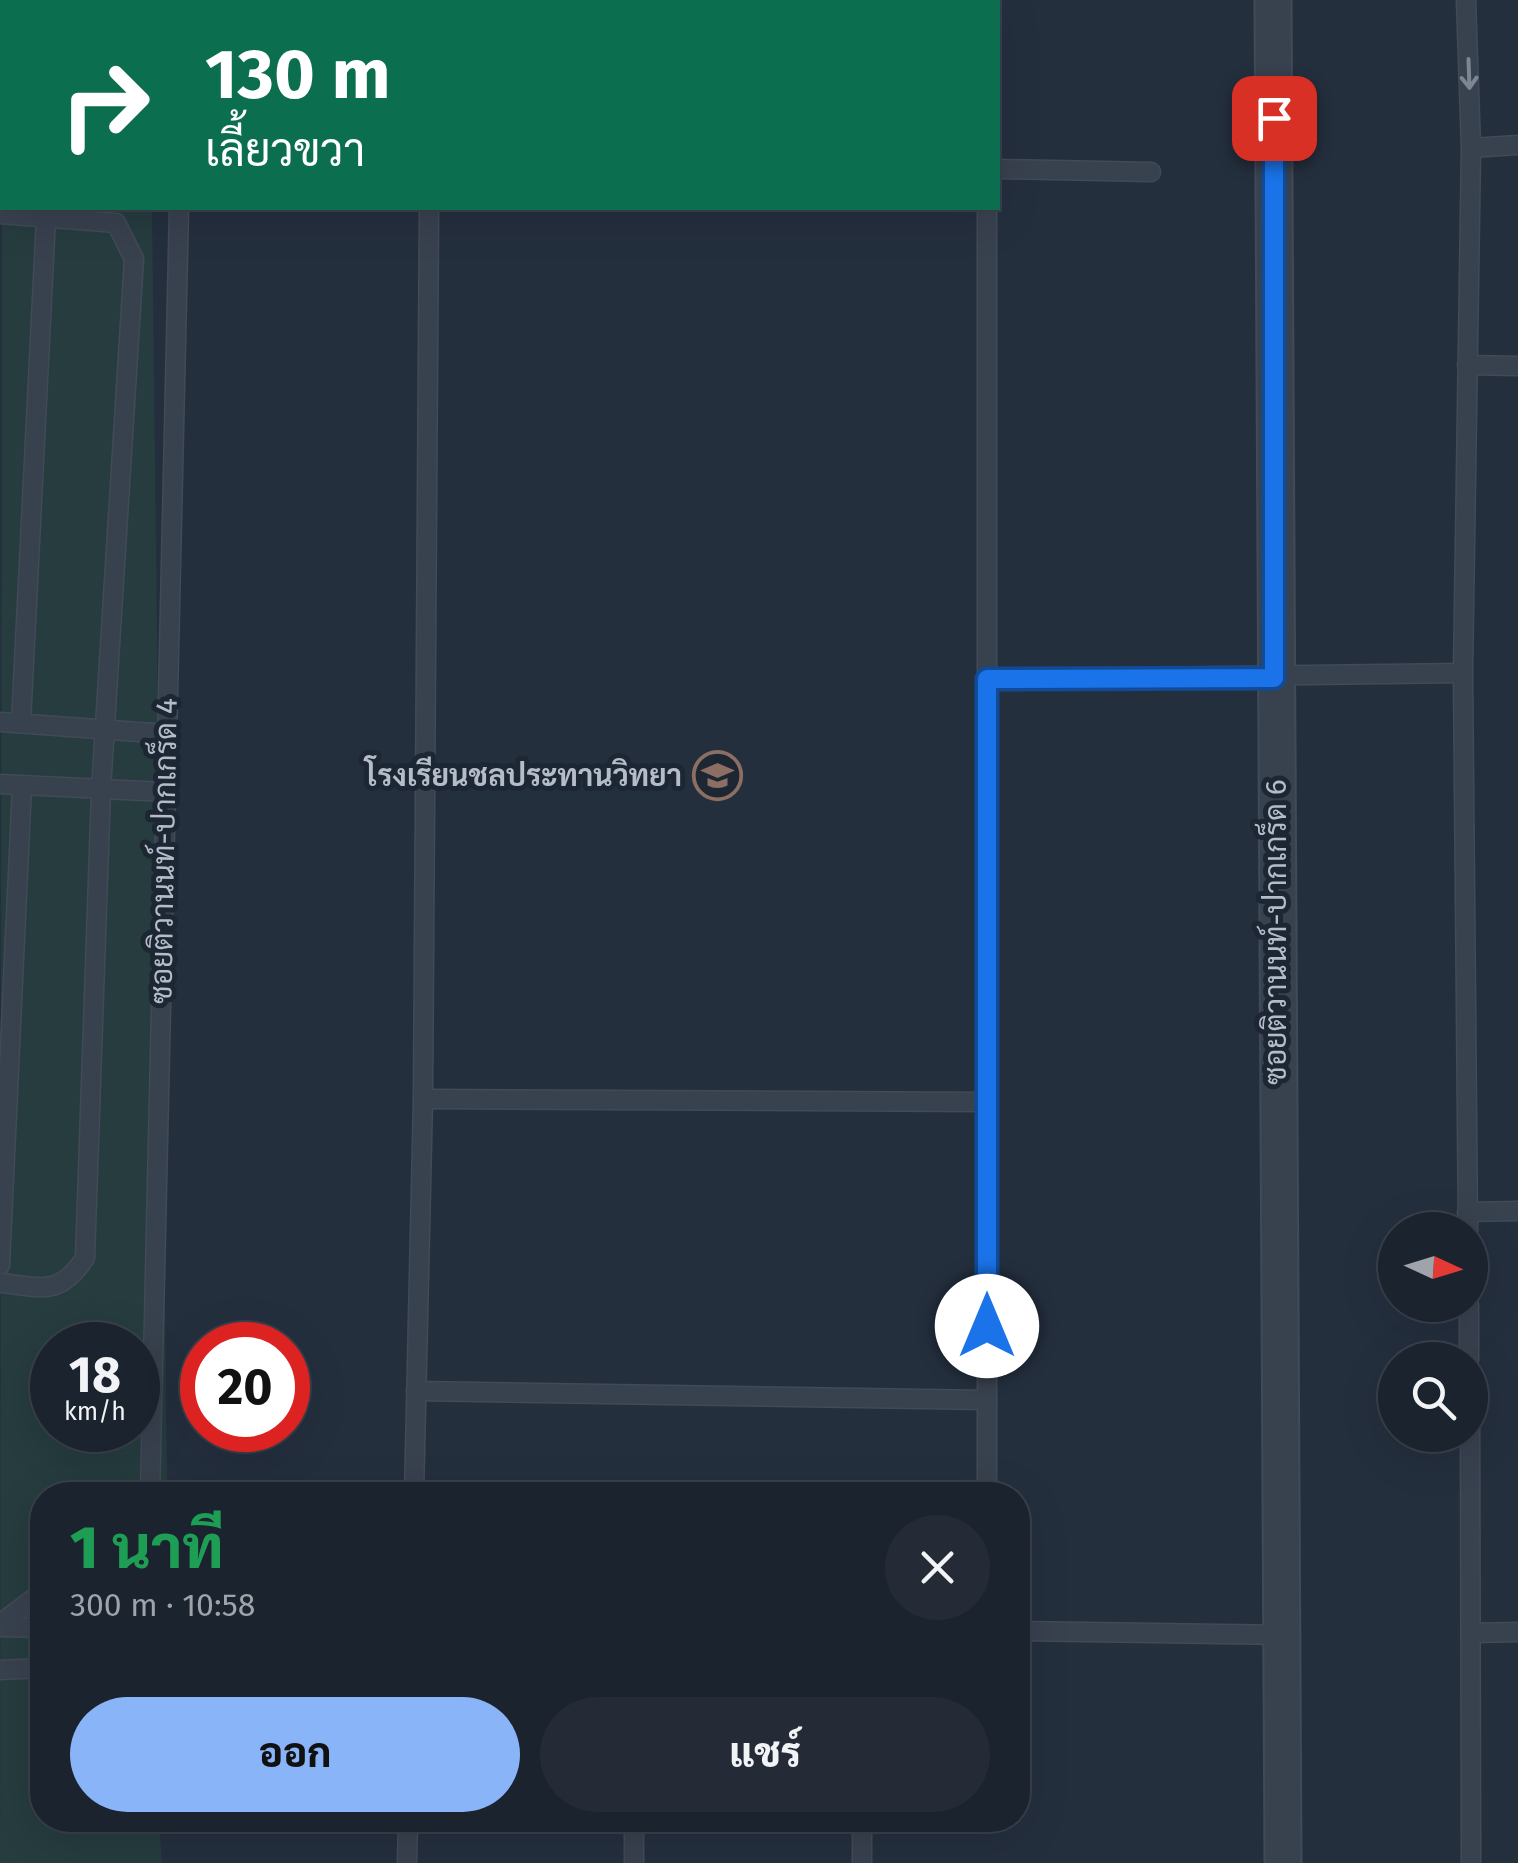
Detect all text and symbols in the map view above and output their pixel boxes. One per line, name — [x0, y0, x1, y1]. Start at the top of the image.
text: 130 m — [205, 33, 391, 117]
icon: right — [40, 40, 170, 170]
one-way arrow — [1459, 57, 1478, 89]
pin — [1232, 76, 1317, 161]
icon: arrive — [1247, 91, 1302, 146]
text: เลี้ยวขวา — [205, 124, 365, 178]
street label: ซอยติวานนท์-ปากเกร็ด 4 — [139, 698, 185, 1004]
school or university icon: โรงเรียนชลประทานวิทยา — [691, 750, 743, 802]
place label: โรงเรียนชลประทานวิทยา — [363, 755, 682, 794]
street label: ซอยติวานนท์-ปากเกร็ด 6 — [1254, 779, 1294, 1085]
north arrow — [1378, 1212, 1488, 1322]
map controls — [1378, 1212, 1488, 1452]
position arrow — [935, 1274, 1039, 1378]
speed limit sign: 20 — [180, 1322, 310, 1452]
button: search — [1378, 1342, 1488, 1452]
text: 18 — [69, 1345, 121, 1405]
text: km/h — [64, 1397, 126, 1427]
text: 1 นาที — [70, 1512, 223, 1584]
button: close — [885, 1515, 990, 1620]
text: 300 m · 10:58 — [70, 1586, 255, 1624]
button: ออก — [70, 1697, 520, 1812]
button: แชร์ — [540, 1697, 990, 1812]

